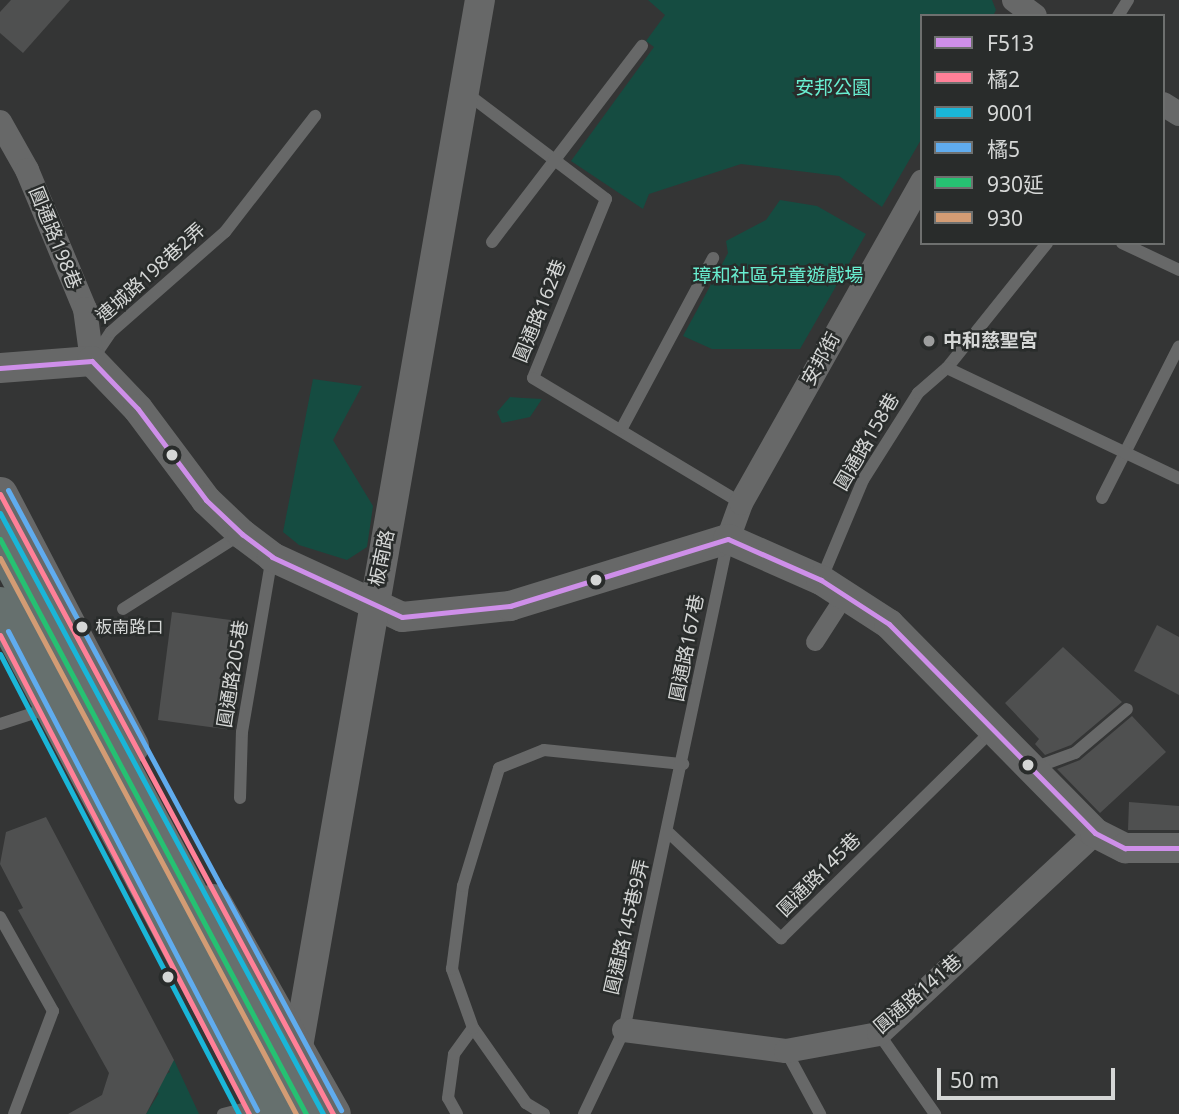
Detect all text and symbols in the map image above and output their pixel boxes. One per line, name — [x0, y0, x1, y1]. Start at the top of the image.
legend — [920, 14, 1165, 245]
text: F513 — [987, 29, 1034, 57]
text: 橘2 — [987, 65, 1020, 93]
park label: 安邦公園 — [795, 77, 871, 99]
text: 9001 — [987, 99, 1035, 127]
text: 橘5 — [987, 135, 1020, 163]
text: 930延 — [987, 170, 1044, 198]
street label: 圓通路198巷 — [24, 183, 86, 293]
text: 930 — [987, 204, 1023, 232]
street label: 連城路198巷2弄 — [92, 218, 210, 328]
street label: 圓通路162巷 — [509, 256, 571, 366]
park label: 璋和社區兒童遊戲場 — [693, 265, 863, 287]
street label: 安邦街 — [797, 329, 845, 389]
place label: 中和慈聖宮 — [943, 330, 1038, 352]
marker: 中和慈聖宮 — [921, 333, 937, 349]
street label: 圓通路158巷 — [830, 389, 904, 495]
unlabelled marker — [165, 448, 179, 462]
street label: 板南路 — [365, 528, 399, 588]
unlabelled marker — [589, 573, 603, 587]
street label: 圓通路167巷 — [665, 593, 709, 703]
place label: 板南路口 — [95, 617, 163, 637]
street label: 圓通路205巷 — [213, 619, 253, 729]
marker: 板南路口 — [75, 620, 89, 634]
unlabelled marker — [1021, 758, 1035, 772]
street label: 圓通路145巷 — [773, 829, 865, 921]
street label: 圓通路145巷9弄 — [600, 857, 654, 997]
street label: 圓通路141巷 — [870, 950, 966, 1038]
unlabelled marker — [161, 970, 175, 984]
scale bar — [941, 1054, 1120, 1098]
text: 50 m — [950, 1066, 999, 1094]

